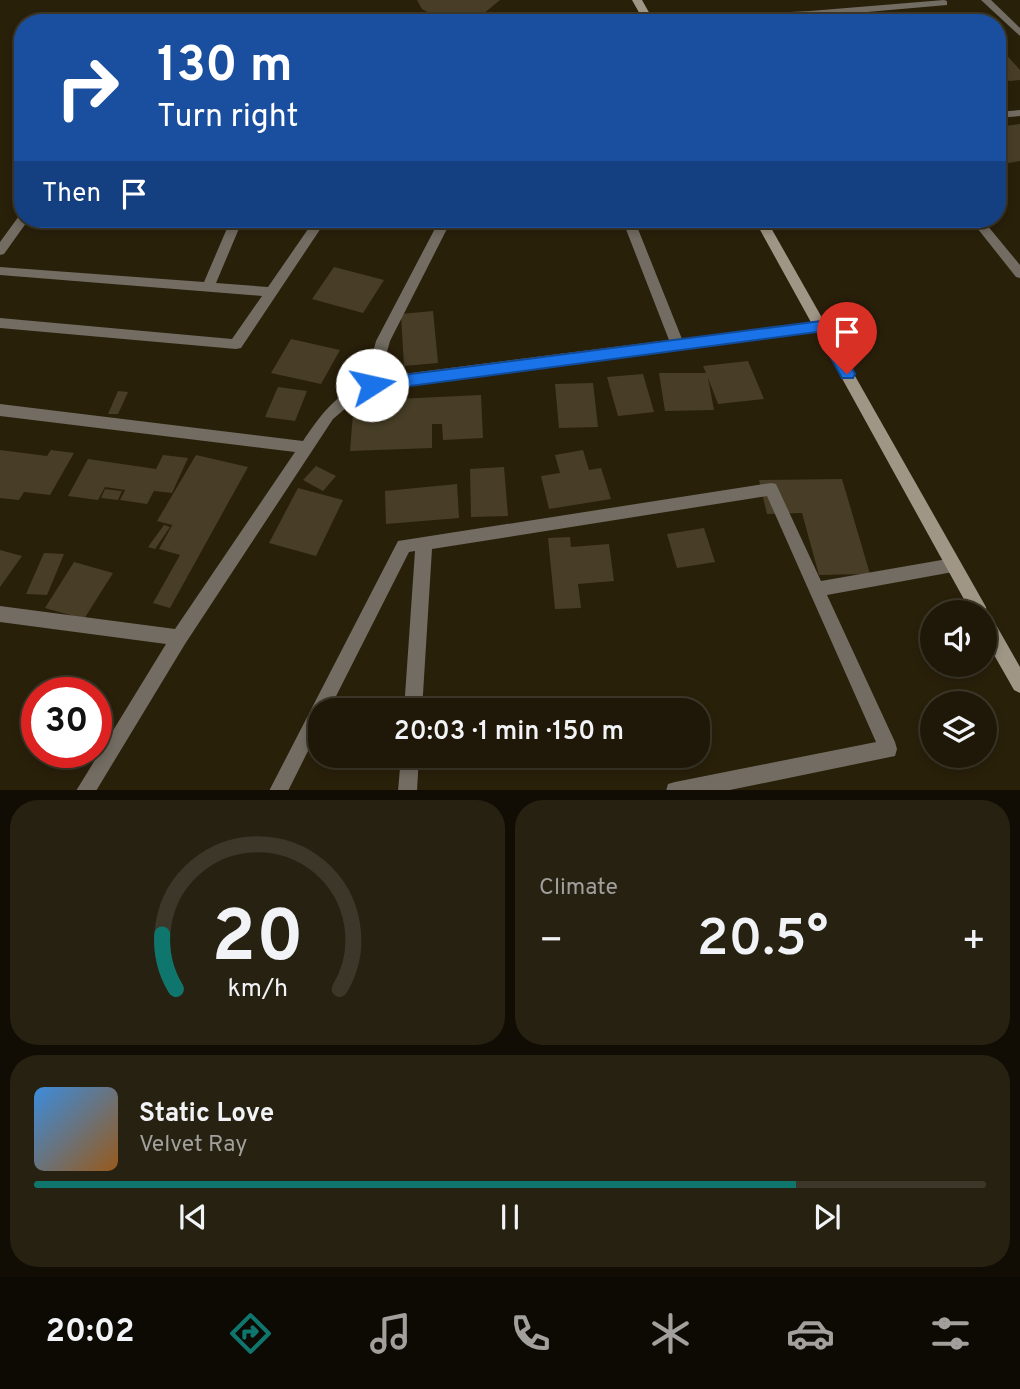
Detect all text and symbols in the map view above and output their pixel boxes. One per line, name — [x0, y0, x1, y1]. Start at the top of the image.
text: 130 m — [157, 37, 293, 99]
icon: right — [42, 42, 133, 133]
text: Turn right — [157, 98, 299, 138]
icon: arrive — [115, 175, 153, 213]
text: Then — [42, 178, 101, 211]
pin — [817, 302, 877, 374]
icon: arrive — [828, 313, 866, 351]
position arrow — [335, 348, 409, 422]
map controls — [920, 600, 997, 768]
button: sound — [920, 600, 997, 677]
speed limit sign: 30 — [21, 677, 112, 768]
button: layers — [920, 691, 997, 768]
text: 20:03 · 1 min · 150 m — [394, 716, 624, 749]
text: Climate — [539, 874, 618, 903]
text: 20 — [211, 895, 304, 987]
text: 20.5° — [697, 908, 828, 974]
text: − — [539, 918, 564, 967]
text: + — [961, 918, 986, 967]
text: km/h — [227, 973, 288, 1005]
text: Static Love — [139, 1098, 274, 1131]
text: Velvet Ray — [139, 1131, 247, 1160]
icon: previous — [174, 1198, 212, 1236]
icon: pause — [491, 1198, 529, 1236]
icon: next — [808, 1198, 846, 1236]
icon: directions — [226, 1309, 275, 1358]
icon: music — [366, 1309, 415, 1358]
icon: phone — [506, 1309, 555, 1358]
icon: climate — [646, 1309, 695, 1358]
icon: car — [786, 1309, 835, 1358]
icon: filters — [926, 1309, 975, 1358]
text: 20:02 — [46, 1313, 135, 1353]

